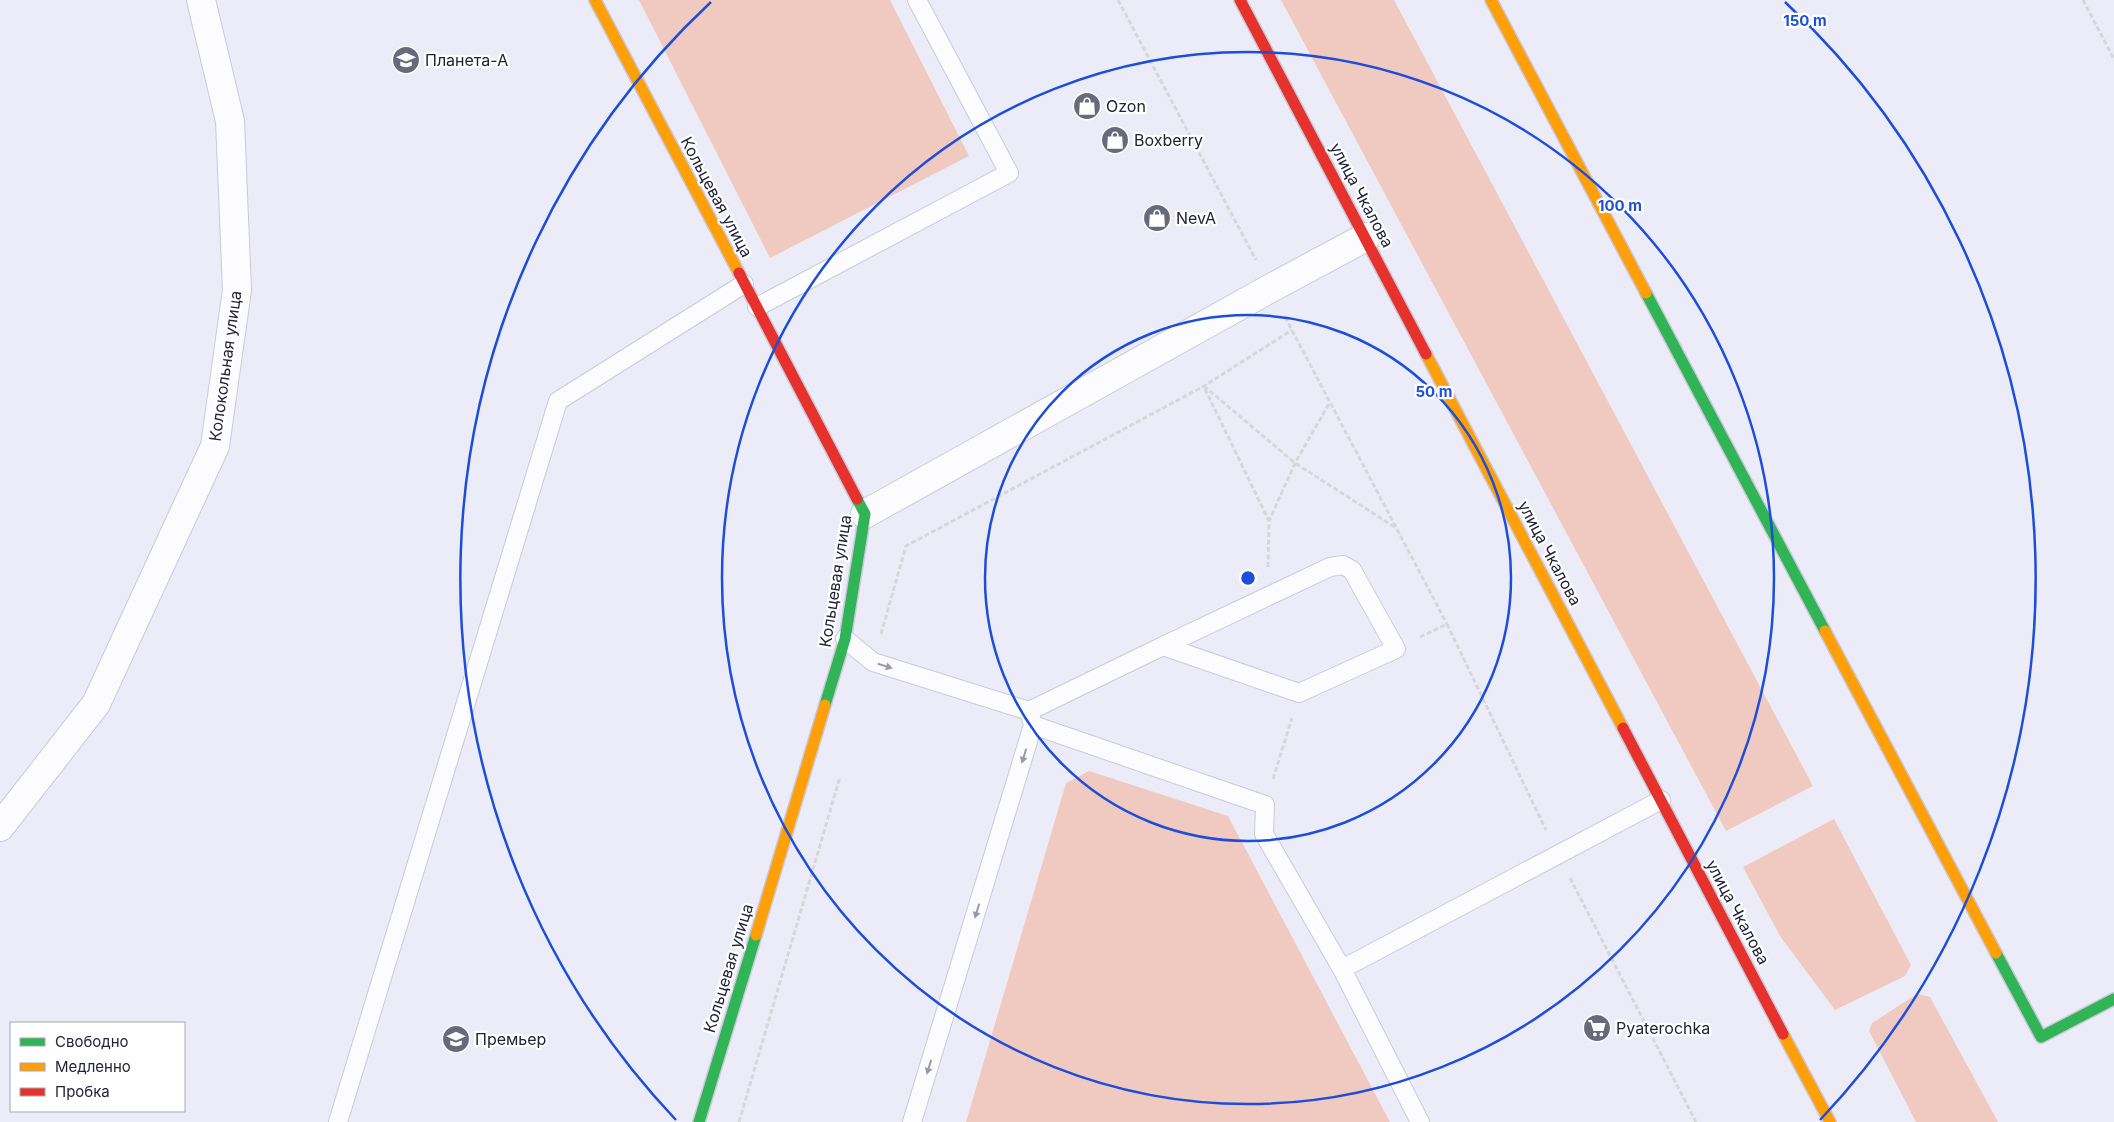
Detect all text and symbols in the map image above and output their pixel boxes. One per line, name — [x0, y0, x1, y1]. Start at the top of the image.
text: 150 m — [1783, 11, 1827, 30]
school or university icon: Планета-А — [391, 45, 421, 75]
place label: Планета-А — [425, 50, 508, 70]
shop icon: Ozon — [1072, 91, 1102, 121]
place label: Ozon — [1106, 96, 1146, 116]
shop icon: Boxberry — [1100, 125, 1130, 155]
place label: Boxberry — [1134, 130, 1203, 150]
street label: Кольцевая улица — [677, 133, 757, 261]
street label: улица Чкалова — [1326, 139, 1398, 251]
text: 100 m — [1598, 196, 1642, 215]
shop icon: NevA — [1142, 203, 1172, 233]
place label: NevA — [1176, 208, 1216, 228]
street label: Колокольная улица — [205, 289, 245, 443]
text: 50 m — [1416, 382, 1452, 401]
street label: улица Чкалова — [1514, 497, 1586, 609]
street label: Кольцевая улица — [815, 513, 855, 649]
centre of rings — [1239, 569, 1257, 587]
one-way arrow — [878, 662, 893, 670]
one-way arrow — [1019, 748, 1027, 763]
street label: улица Чкалова — [1702, 856, 1774, 968]
street label: Кольцевая улица — [699, 901, 757, 1035]
one-way arrow — [972, 904, 980, 919]
supermarket icon: Pyaterochka — [1582, 1013, 1612, 1043]
place label: Pyaterochka — [1616, 1018, 1710, 1038]
legend — [10, 1022, 185, 1112]
school or university icon: Премьер — [441, 1024, 471, 1054]
place label: Премьер — [475, 1029, 546, 1049]
text: Свободно — [55, 1032, 129, 1051]
text: Медленно — [55, 1057, 131, 1076]
one-way arrow — [925, 1059, 933, 1074]
text: Пробка — [55, 1082, 110, 1101]

